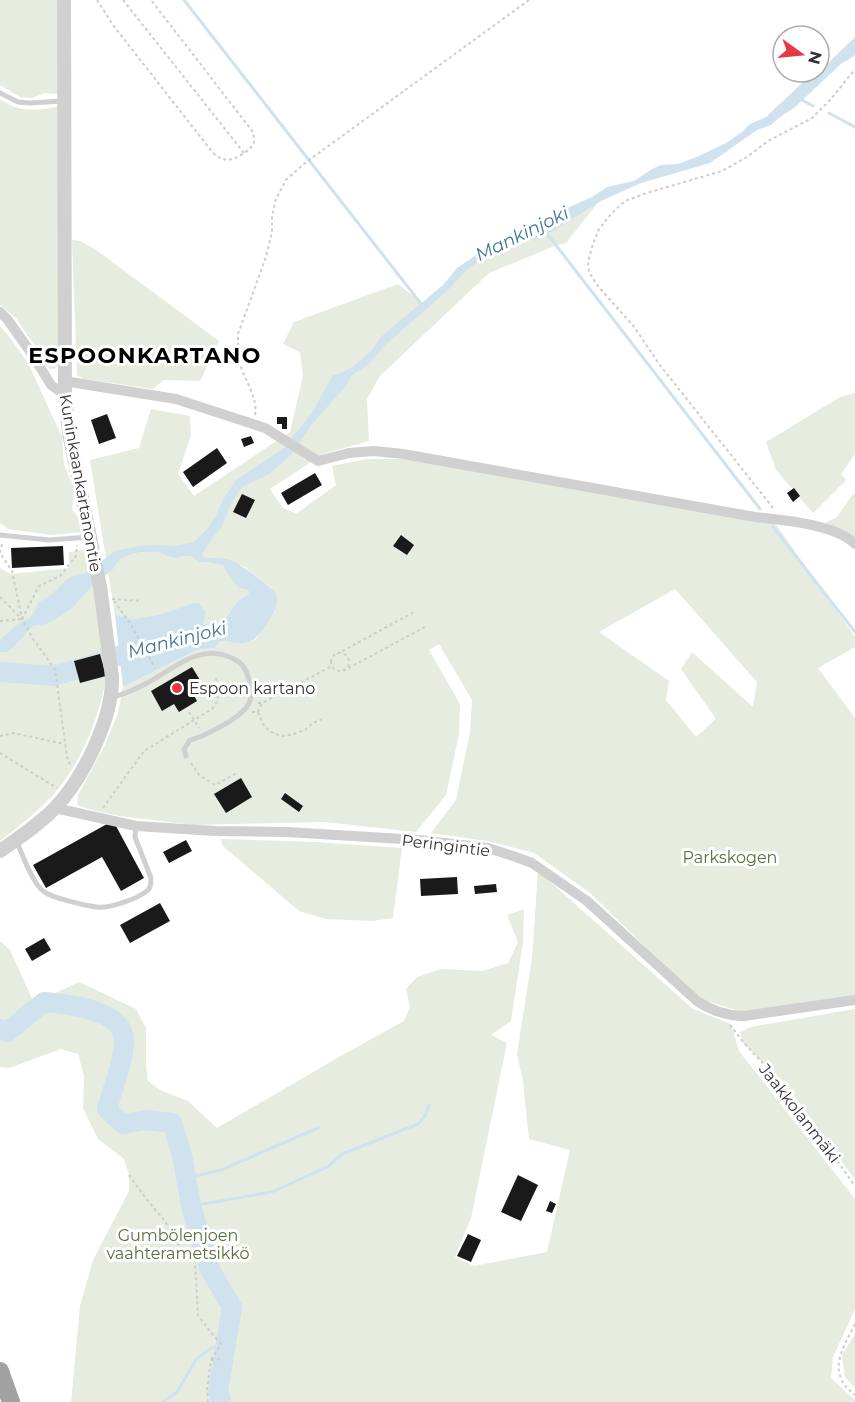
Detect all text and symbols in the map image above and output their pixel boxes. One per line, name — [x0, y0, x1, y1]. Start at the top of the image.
north arrow — [771, 24, 831, 84]
text: N — [804, 49, 826, 66]
water label: Mankinjoki — [472, 202, 572, 266]
district label: ESPOONKARTANO — [28, 342, 262, 369]
street label: Kuninkaankartanontie — [56, 393, 106, 573]
water label: Mankinjoki — [125, 617, 229, 663]
place label: Espoon kartano — [189, 679, 315, 698]
marker: Espoon kartano — [170, 681, 184, 695]
street label: Peringintie — [401, 831, 491, 860]
park label: Parkskogen — [683, 848, 777, 867]
street label: Jaakkolanmäki — [754, 1059, 844, 1167]
park label: Gumbölenjoen vaahterametsikkö — [106, 1226, 250, 1263]

